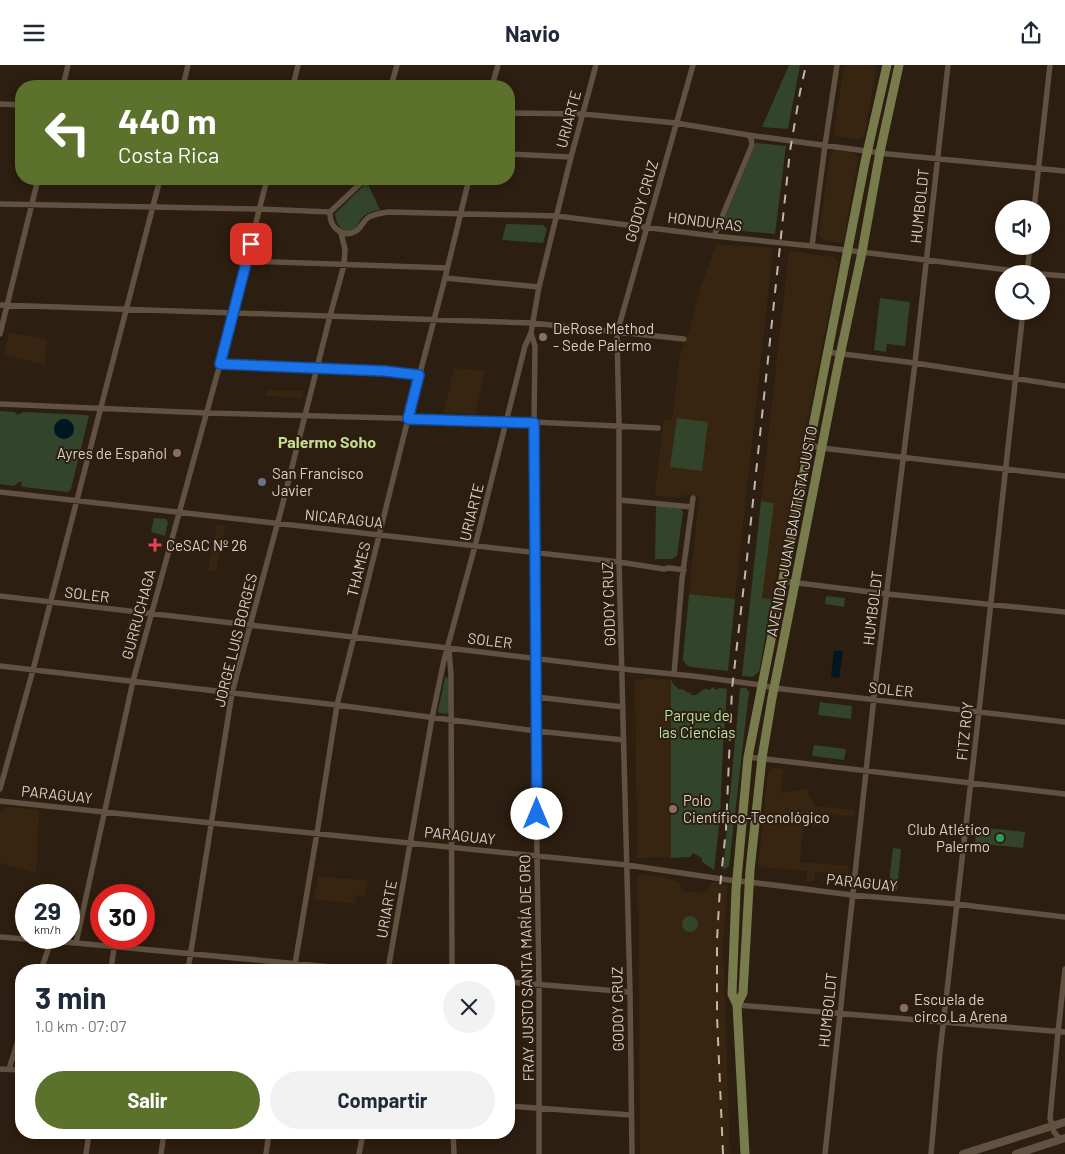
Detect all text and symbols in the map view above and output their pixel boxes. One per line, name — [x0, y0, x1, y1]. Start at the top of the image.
icon: menu — [20, 19, 48, 47]
icon: share — [1017, 19, 1045, 47]
text: Navio — [505, 20, 560, 46]
street label: URIARTE — [552, 88, 584, 150]
text: 440 m — [118, 99, 217, 141]
icon: left — [35, 100, 100, 165]
text: Costa Rica — [118, 141, 219, 167]
street label: GODOY CRUZ — [621, 158, 661, 244]
street label: HUMBOLDT — [906, 168, 932, 244]
map controls — [995, 200, 1050, 320]
button: sound — [995, 200, 1050, 255]
street label: HONDURAS — [667, 207, 743, 235]
pin — [230, 223, 272, 265]
icon: arrive — [237, 230, 265, 258]
button: search — [995, 265, 1050, 320]
place label: DeRose Method - Sede Palermo — [553, 319, 654, 354]
marker: DeRose Method - Sede Palermo — [537, 331, 549, 343]
street label: AVENIDA JUAN BAUTISTA JUSTO — [762, 424, 820, 638]
district label: Palermo Soho — [278, 432, 376, 451]
place label: Ayres de Español — [57, 444, 167, 462]
marker: Ayres de Español — [171, 447, 183, 459]
place label: San Francisco Javier — [272, 464, 364, 499]
marker: San Francisco Javier — [256, 476, 268, 488]
street label: URIARTE — [455, 481, 487, 543]
street label: NICARAGUA — [304, 505, 384, 531]
place label: CeSAC Nº 26 — [166, 536, 247, 554]
marker: CeSAC Nº 26 — [148, 538, 162, 552]
street label: THAMES — [342, 540, 374, 598]
street label: GODOY CRUZ — [598, 561, 618, 647]
street label: GURRUCHAGA — [117, 567, 159, 661]
street label: HUMBOLDT — [858, 570, 886, 646]
street label: JORGE LUIS BORGES — [210, 571, 260, 709]
street label: SOLER — [64, 582, 110, 606]
street label: SOLER — [467, 628, 513, 652]
street label: SOLER — [868, 678, 914, 700]
street label: FITZ ROY — [952, 701, 976, 761]
park label: Parque de las Ciencias — [659, 706, 735, 741]
street label: PARAGUAY — [20, 781, 94, 807]
position arrow — [510, 787, 562, 839]
place label: Polo Científico-Tecnológico — [683, 791, 830, 826]
marker: Polo Científico-Tecnológico — [667, 803, 679, 815]
place label: Club Atlético Palermo — [907, 820, 990, 855]
street label: PARAGUAY — [423, 822, 497, 848]
marker: Club Atlético Palermo — [994, 832, 1006, 844]
street label: FRAY JUSTO SANTA MARÍA DE ORO — [515, 854, 537, 1082]
street label: PARAGUAY — [825, 869, 899, 895]
street label: URIARTE — [372, 879, 400, 939]
speed limit sign: 30 — [90, 884, 155, 949]
text: 29 — [34, 895, 61, 925]
text: km/h — [34, 922, 61, 936]
street label: GODOY CRUZ — [607, 967, 627, 1051]
street label: HUMBOLDT — [814, 972, 840, 1048]
text: 3 min — [35, 979, 106, 1015]
button: close — [443, 981, 495, 1033]
place label: Escuela de circo La Arena — [914, 990, 1007, 1025]
marker: Escuela de circo La Arena — [898, 1002, 910, 1014]
text: 1.0 km · 07:07 — [35, 1016, 126, 1035]
button: Salir — [35, 1071, 260, 1129]
button: Compartir — [270, 1071, 495, 1129]

